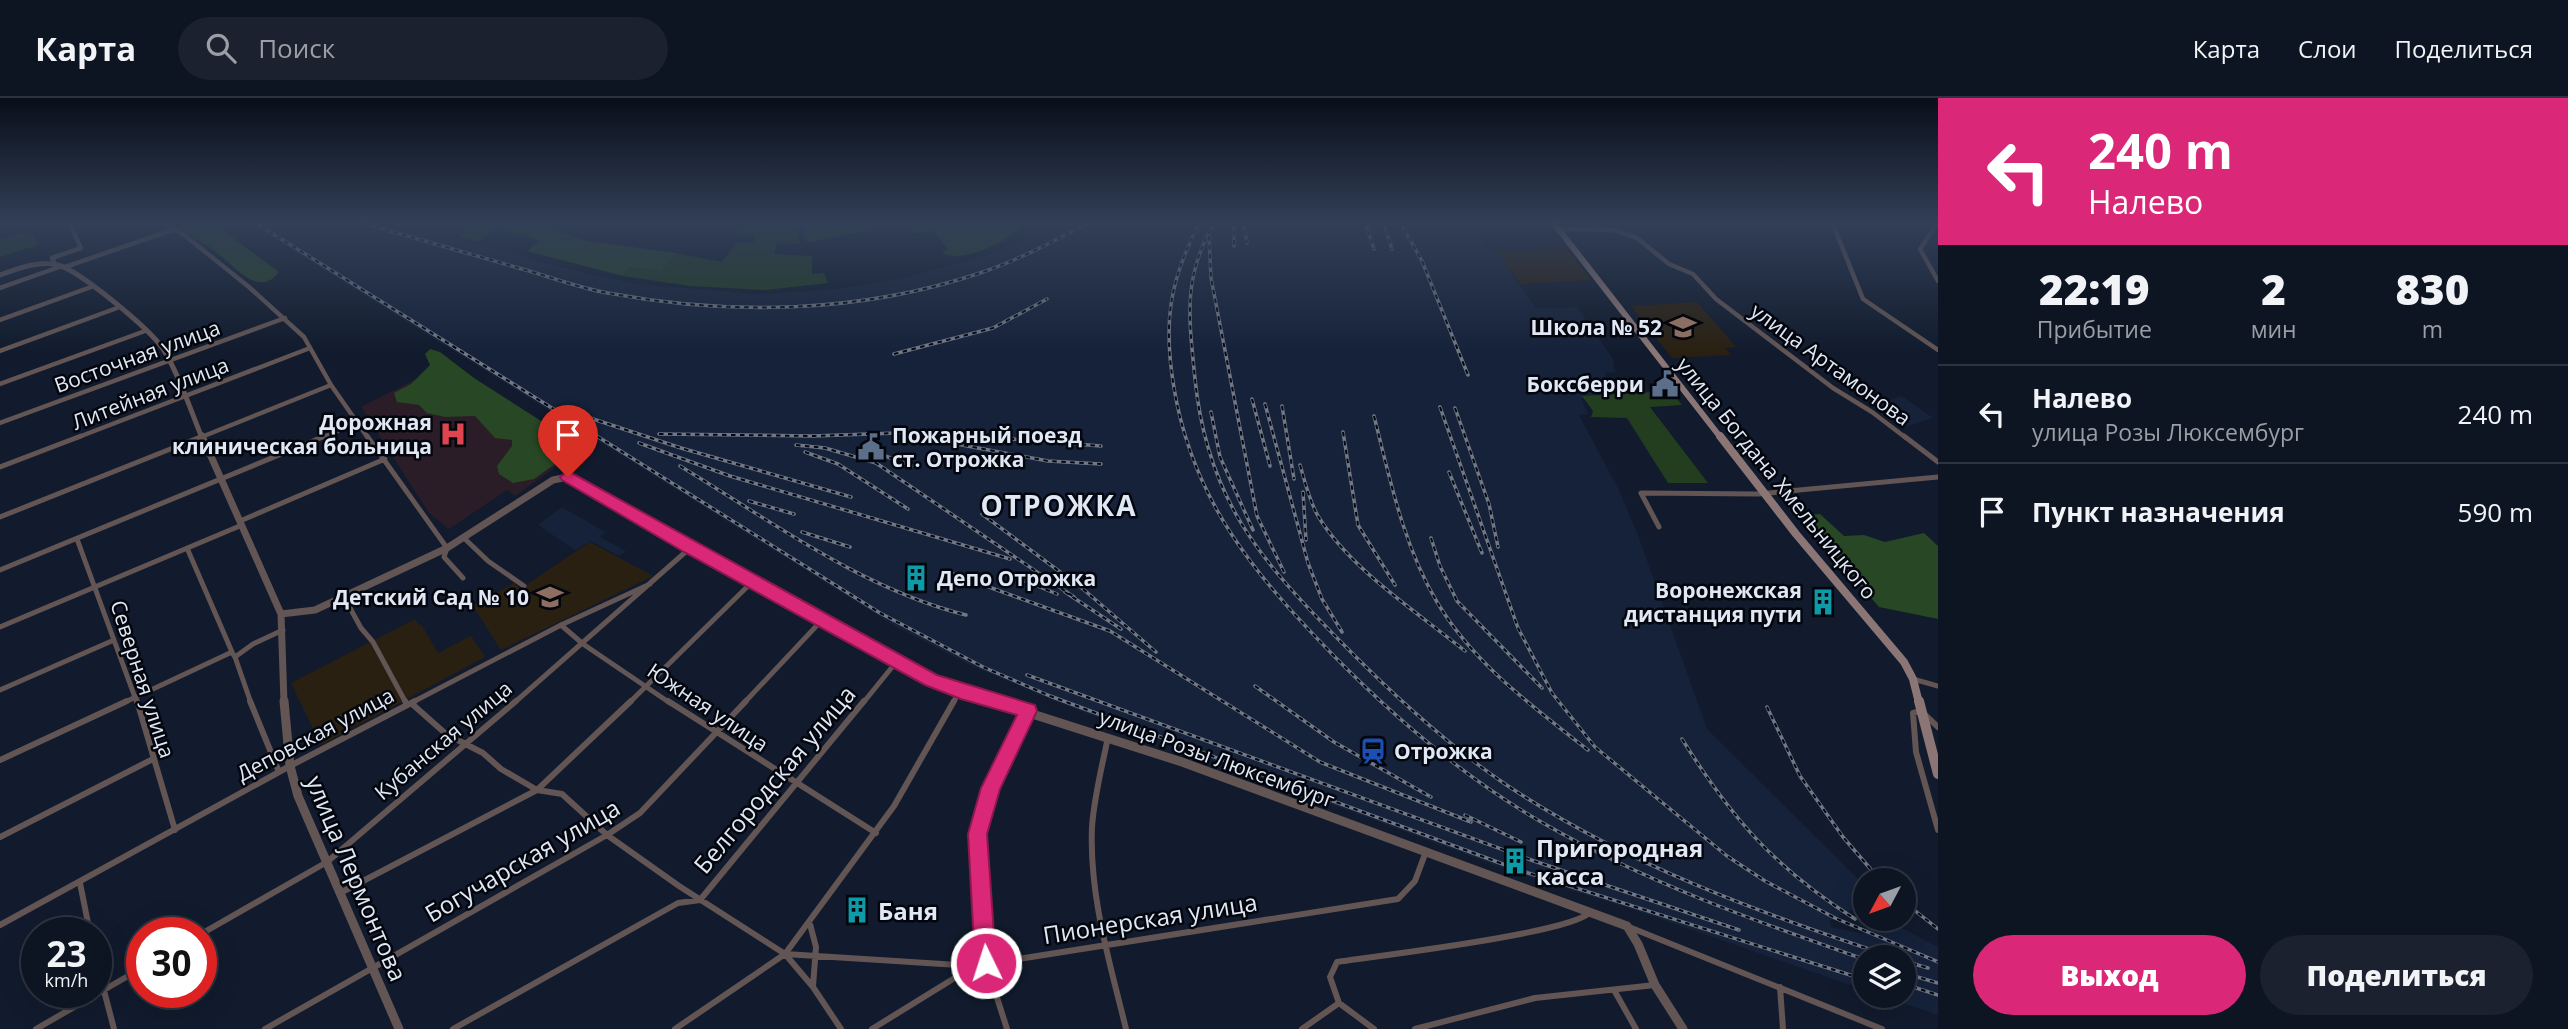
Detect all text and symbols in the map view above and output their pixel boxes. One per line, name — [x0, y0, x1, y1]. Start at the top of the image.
search box — [178, 17, 668, 80]
text: Карта — [35, 26, 136, 71]
icon: search — [202, 29, 240, 67]
text: Поиск — [258, 30, 335, 66]
text: Карта — [2193, 32, 2260, 65]
text: Слои — [2298, 32, 2357, 65]
text: Поделиться — [2395, 32, 2533, 65]
text: 240 m — [2088, 117, 2233, 183]
icon: left — [1973, 126, 2064, 217]
text: Налево — [2088, 180, 2203, 223]
text: 22:19 — [2039, 260, 2150, 317]
text: 2 — [2261, 260, 2286, 317]
text: 830 — [2395, 260, 2469, 317]
street label: улица Артамонова — [1745, 296, 1917, 432]
school or university icon: Школа № 52 — [1668, 312, 1698, 342]
street label: Восточная улица — [50, 313, 224, 399]
place label: Школа № 52 — [1531, 313, 1662, 341]
text: Прибытие — [2037, 313, 2152, 345]
text: мин — [2251, 313, 2297, 345]
text: m — [2422, 313, 2443, 345]
street label: Литейная улица — [68, 350, 232, 436]
street label: улица Богдана Хмельницкого — [1671, 351, 1883, 605]
public building icon: Боксберри — [1650, 369, 1680, 399]
place label: Боксберри — [1527, 370, 1644, 398]
text: Налево — [2032, 380, 2132, 416]
icon: left — [1973, 395, 2011, 433]
text: 240 m — [2458, 396, 2533, 432]
pin — [538, 405, 598, 477]
place label: Дорожная клиническая больница — [172, 408, 432, 460]
icon: arrive — [549, 416, 587, 454]
text: улица Розы Люксембург — [2032, 416, 2304, 448]
hospital icon: Дорожная клиническая больница — [438, 419, 468, 449]
place label: Пожарный поезд ст. Отрожка — [892, 421, 1082, 473]
public building icon: Пожарный поезд ст. Отрожка — [856, 432, 886, 462]
district label: ОТРОЖКА — [981, 486, 1137, 524]
icon: arrive — [1973, 493, 2011, 531]
text: Пункт назначения — [2032, 494, 2285, 530]
text: 590 m — [2458, 494, 2533, 530]
building icon: Депо Отрожка — [901, 563, 931, 593]
place label: Депо Отрожка — [937, 564, 1096, 592]
place label: Воронежская дистанция пути — [1624, 576, 1802, 628]
school or university icon: Детский Сад № 10 — [535, 582, 565, 612]
place label: Детский Сад № 10 — [333, 583, 529, 611]
building icon: Воронежская дистанция пути — [1808, 587, 1838, 617]
street label: Северная улица — [104, 596, 182, 762]
street label: Южная улица — [642, 656, 774, 758]
street label: Кубанская улица — [368, 674, 518, 806]
street label: Белгородская улица — [686, 678, 862, 880]
street label: Деповская улица — [232, 681, 398, 787]
street label: улица Розы Люксембург — [1096, 702, 1338, 814]
station icon: Отрожка — [1358, 736, 1388, 766]
place label: Отрожка — [1394, 737, 1493, 765]
street label: улица Лермонтова — [299, 770, 415, 986]
street label: Богучарская улица — [418, 791, 626, 929]
place label: Пригородная касса — [1536, 831, 1703, 892]
building icon: Пригородная касса — [1500, 846, 1530, 876]
north arrow — [1853, 868, 1916, 931]
map controls — [1853, 868, 1916, 1008]
street label: Пионерская улица — [1040, 885, 1260, 951]
place label: Баня — [878, 894, 938, 927]
building icon: Баня — [842, 895, 872, 925]
speed limit sign: 30 — [126, 917, 217, 1008]
position arrow — [949, 926, 1023, 1000]
text: 23 — [46, 930, 87, 977]
button: Выход — [1973, 935, 2246, 1015]
button: Поделиться — [2260, 935, 2533, 1015]
button: layers — [1853, 945, 1916, 1008]
text: km/h — [45, 968, 88, 992]

